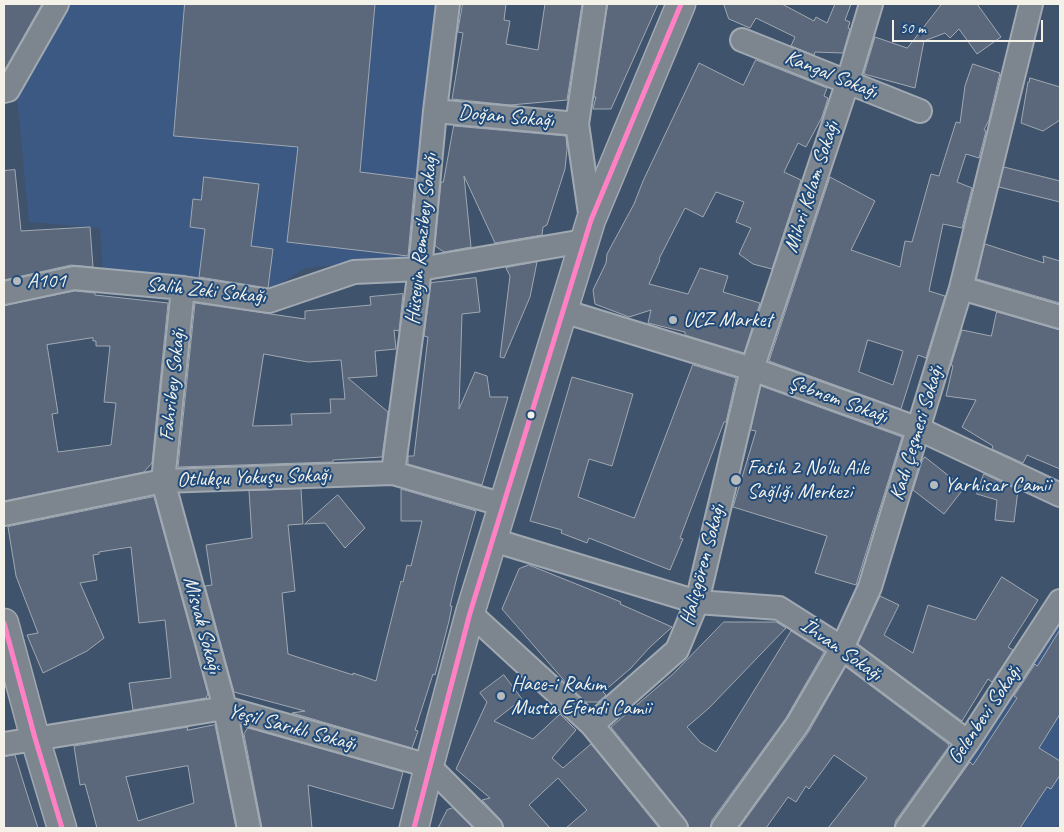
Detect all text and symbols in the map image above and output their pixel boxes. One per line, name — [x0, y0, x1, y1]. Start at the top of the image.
scale bar — [894, 10, 1045, 42]
text: 50 m — [900, 19, 926, 38]
street label: Kangal Sokağı — [781, 45, 881, 105]
street label: Doğan Sokağı — [457, 100, 555, 134]
street label: Mihri Kelam Sokağı — [779, 118, 845, 256]
street label: Hüseyin Remzibey Sokağı — [400, 152, 444, 326]
place label: A101 — [27, 268, 66, 294]
street label: Salih Zeki Sokağı — [145, 272, 267, 310]
marker: A101 — [11, 275, 23, 287]
place label: UCZ Market — [683, 307, 772, 333]
marker: UCZ Market — [667, 314, 679, 326]
street label: Fahribey Sokağı — [155, 328, 191, 442]
street label: Kadı Çeşmesi Sokağı — [885, 362, 949, 504]
street label: Şebnem Sokağı — [785, 370, 891, 430]
unlabelled marker — [526, 410, 536, 420]
place label: Fatih 2 No'lu Aile Sağlığı Merkezi — [747, 455, 869, 505]
street label: Otlukçu Yokuşu Sokağı — [177, 463, 331, 493]
place label: Yarhisar Camii — [944, 472, 1050, 498]
marker: Fatih 2 No'lu Aile Sağlığı Merkezi — [729, 473, 743, 487]
marker: Yarhisar Camii — [928, 479, 940, 491]
street label: Haliçgören Sokağı — [675, 502, 731, 628]
street label: Misvak Sokağı — [177, 574, 227, 676]
street label: İhvan Sokağı — [795, 613, 887, 687]
street label: Gelenbevi Sokağı — [943, 661, 1027, 769]
place label: Hace-i Rakım Musta Efendi Camii — [511, 671, 651, 721]
marker: Hace-i Rakım Musta Efendi Camii — [495, 690, 507, 702]
street label: Yeşil Sarıklı Sokağı — [225, 699, 359, 757]

